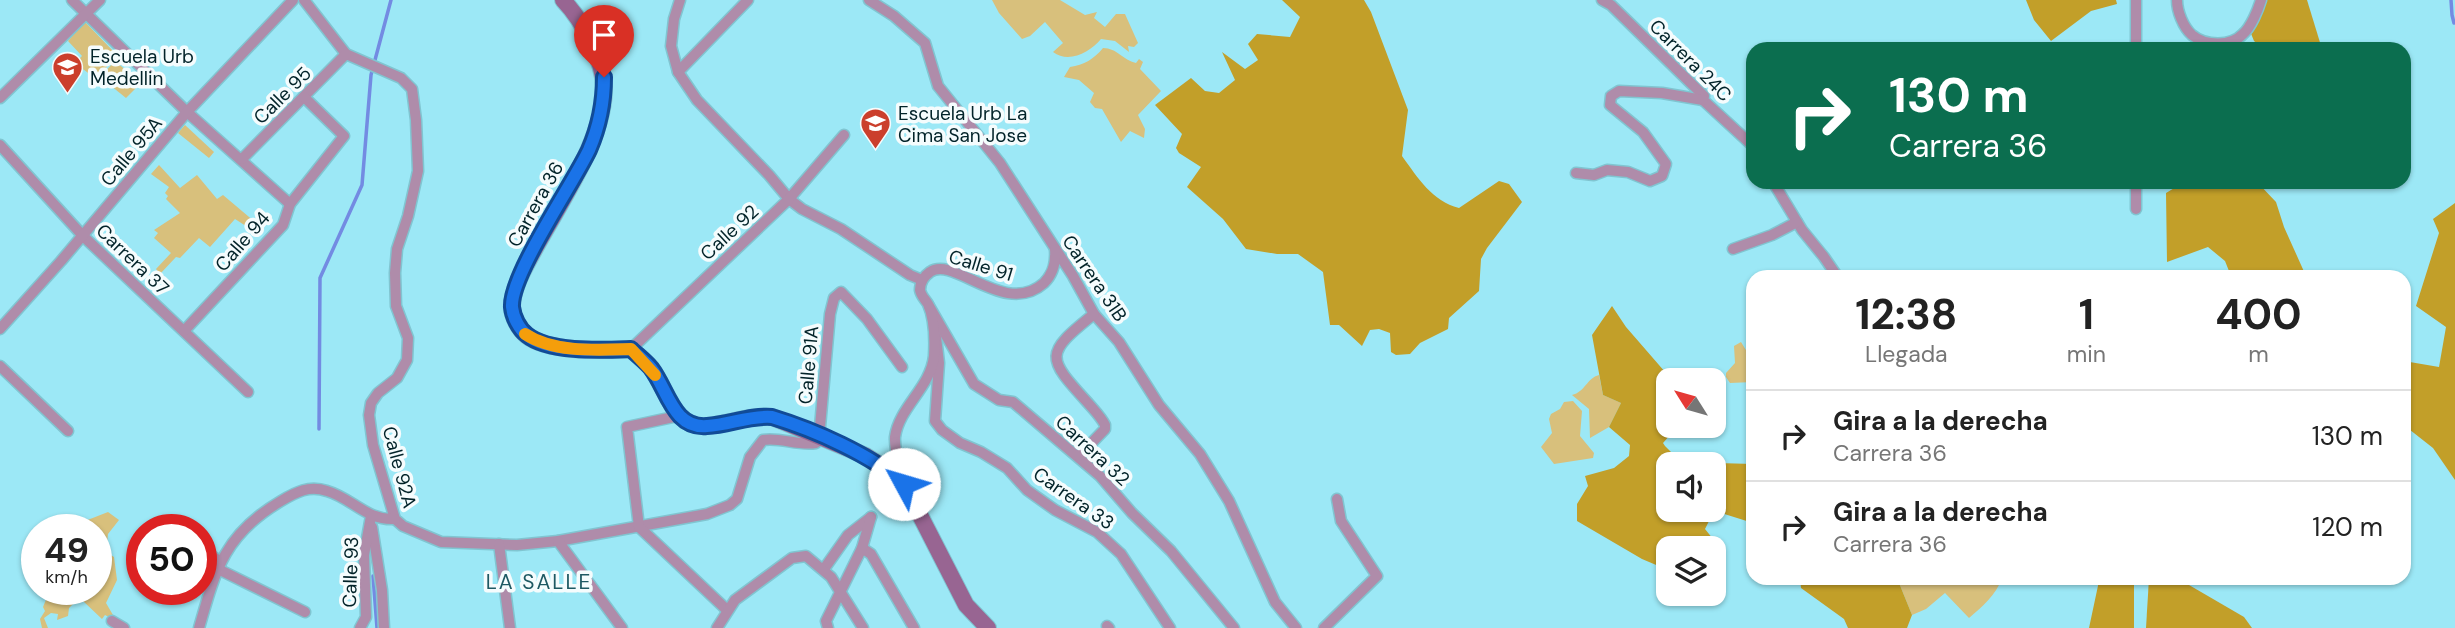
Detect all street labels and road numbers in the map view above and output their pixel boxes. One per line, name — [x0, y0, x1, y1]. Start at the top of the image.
street label: Carrera 24C — [1644, 14, 1737, 107]
street label: Calle 95 — [248, 61, 317, 130]
street label: Calle 95A — [95, 111, 168, 191]
street label: Carrera 36 — [502, 157, 569, 251]
street label: Calle 92 — [695, 199, 764, 266]
street label: Calle 94 — [209, 206, 275, 277]
street label: Carrera 37 — [91, 218, 174, 300]
street label: Carrera 31B — [1056, 230, 1133, 326]
street label: Calle 91 — [946, 244, 1016, 287]
street label: Calle 91A — [793, 325, 824, 405]
street label: Carrera 32 — [1050, 409, 1135, 491]
street label: Calle 92A — [377, 424, 422, 511]
street label: Carrera 33 — [1028, 461, 1119, 535]
street label: Calle 93 — [337, 536, 364, 608]

